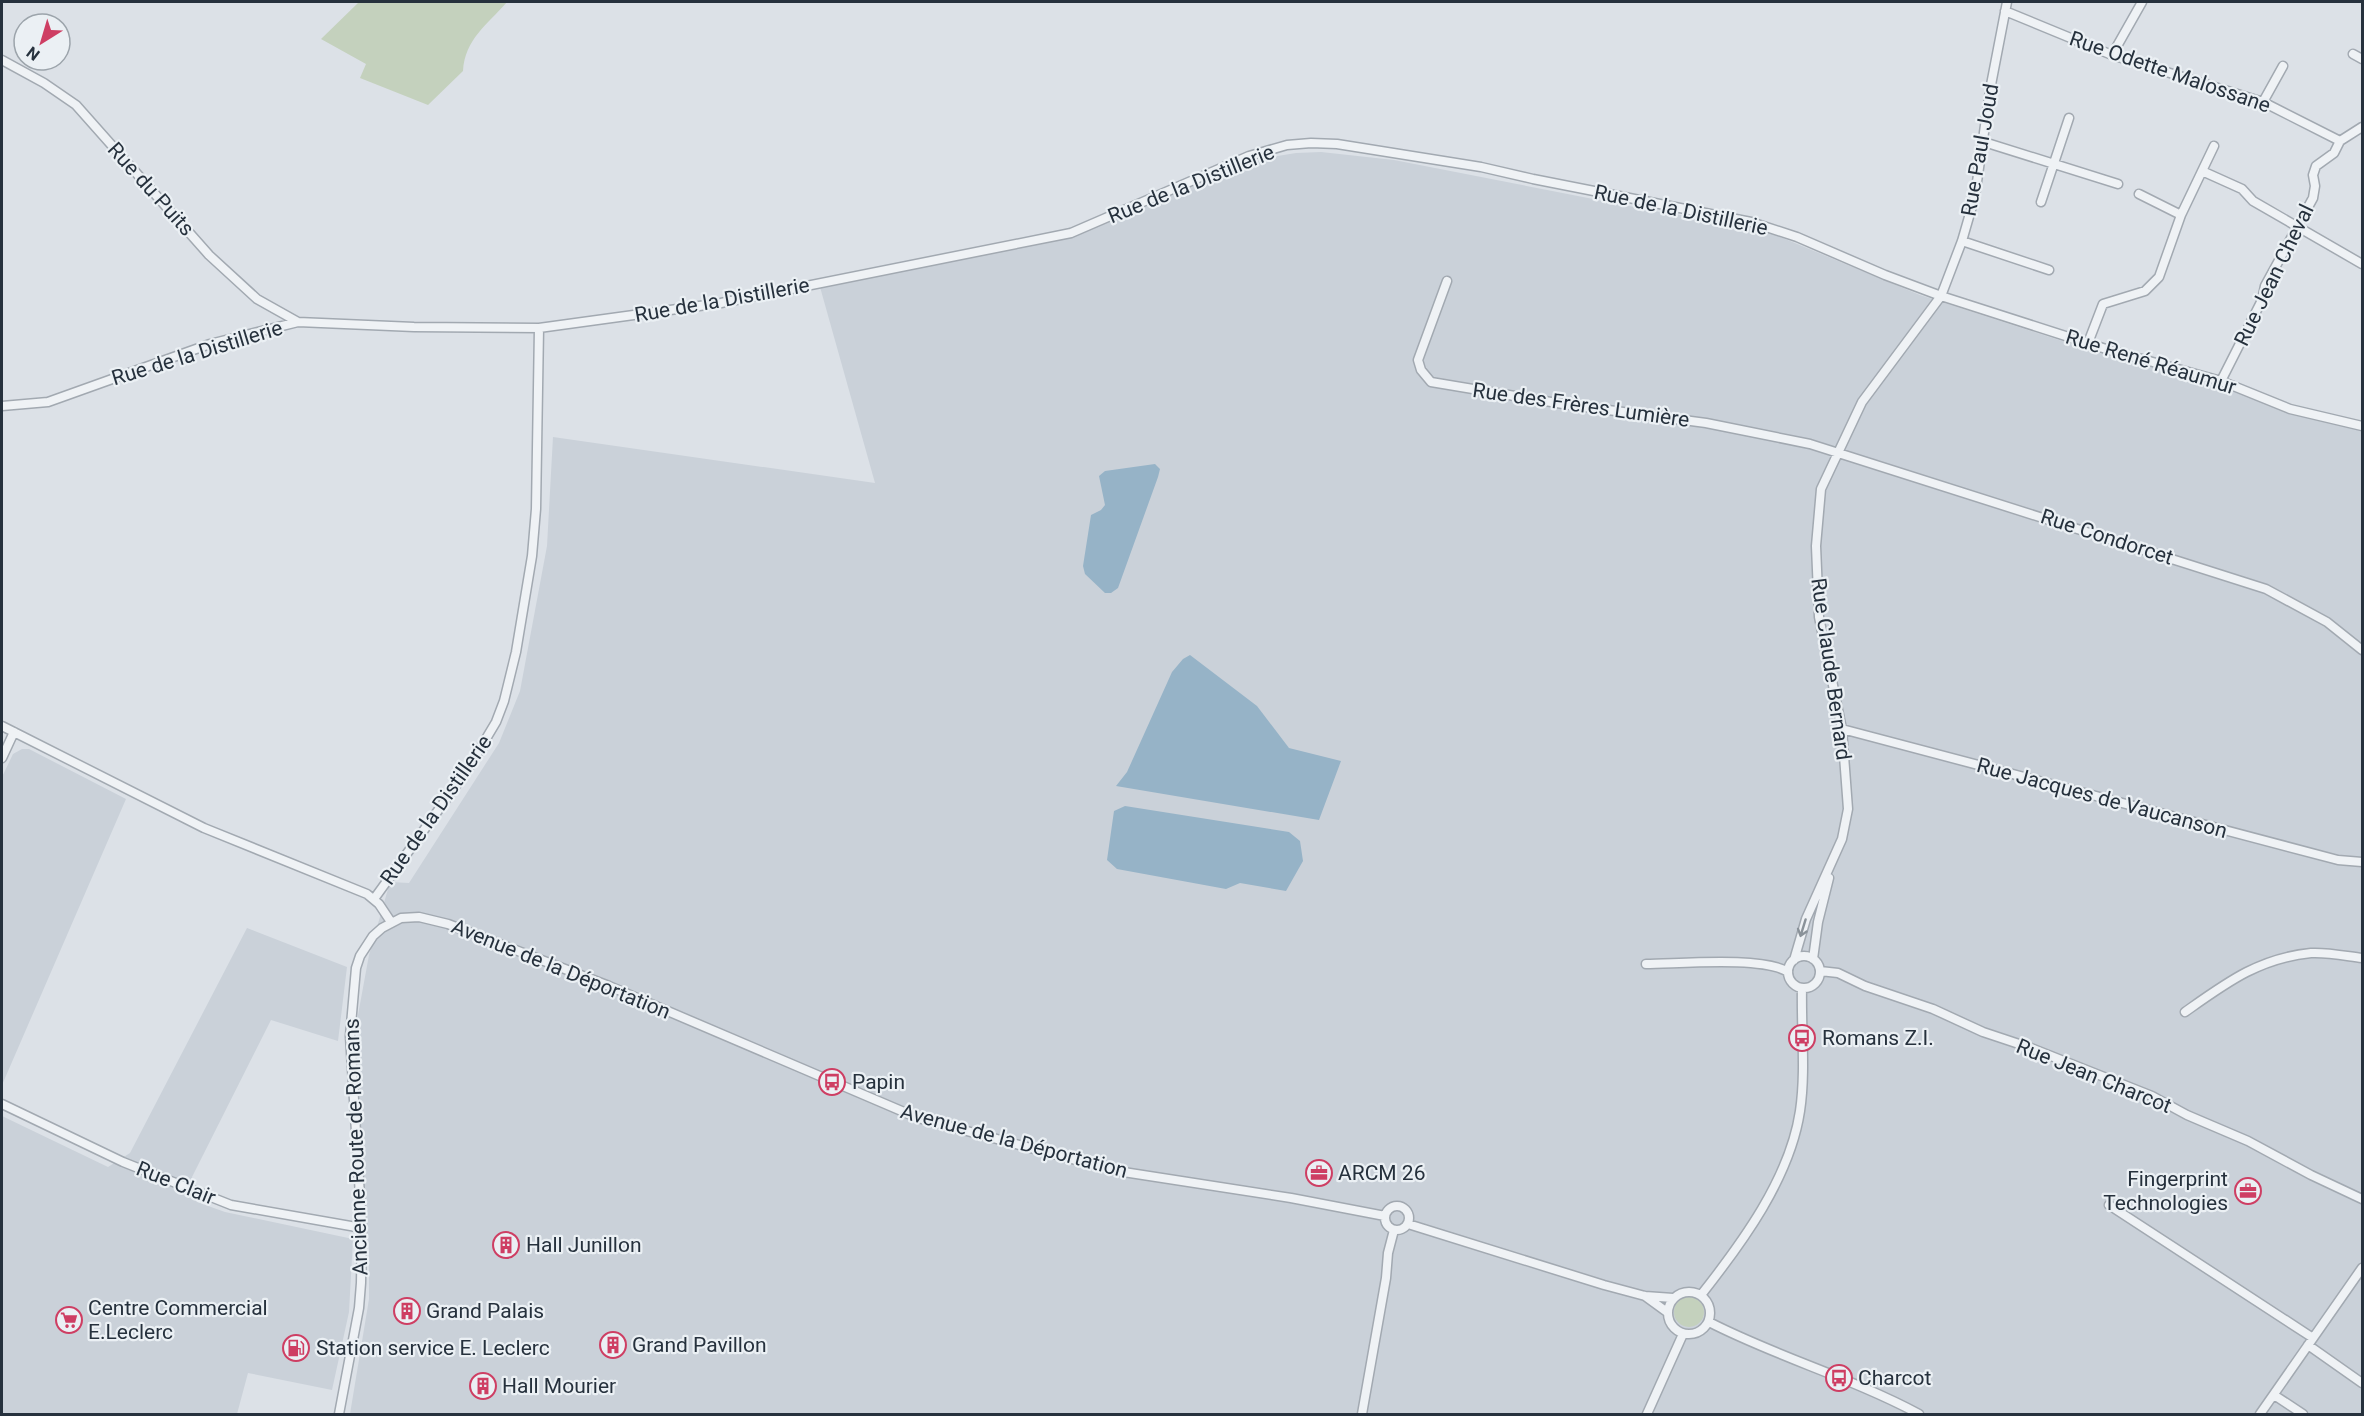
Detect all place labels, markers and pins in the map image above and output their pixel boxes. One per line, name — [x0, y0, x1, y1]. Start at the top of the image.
bus stop icon: Romans Z.I. — [1787, 1023, 1817, 1053]
place label: Romans Z.I. — [1822, 1026, 1934, 1050]
bus stop icon: Papin — [817, 1067, 847, 1097]
place label: Papin — [852, 1070, 905, 1094]
office icon: ARCM 26 — [1304, 1158, 1334, 1188]
place label: ARCM 26 — [1338, 1161, 1425, 1185]
place label: Fingerprint Technologies — [2103, 1167, 2228, 1215]
office icon: Fingerprint Technologies — [2233, 1176, 2263, 1206]
building icon: Hall Junillon — [491, 1230, 521, 1260]
place label: Hall Junillon — [526, 1233, 641, 1257]
place label: Centre Commercial E.Leclerc — [88, 1296, 268, 1344]
building icon: Grand Palais — [392, 1296, 422, 1326]
place label: Grand Palais — [426, 1299, 544, 1323]
supermarket icon: Centre Commercial E.Leclerc — [54, 1305, 84, 1335]
building icon: Grand Pavillon — [598, 1330, 628, 1360]
fuel station icon: Station service E. Leclerc — [281, 1333, 311, 1363]
place label: Grand Pavillon — [632, 1333, 767, 1357]
place label: Station service E. Leclerc — [316, 1336, 550, 1360]
bus stop icon: Charcot — [1824, 1363, 1854, 1393]
place label: Charcot — [1858, 1366, 1932, 1390]
building icon: Hall Mourier — [468, 1371, 498, 1401]
place label: Hall Mourier — [502, 1374, 616, 1398]

